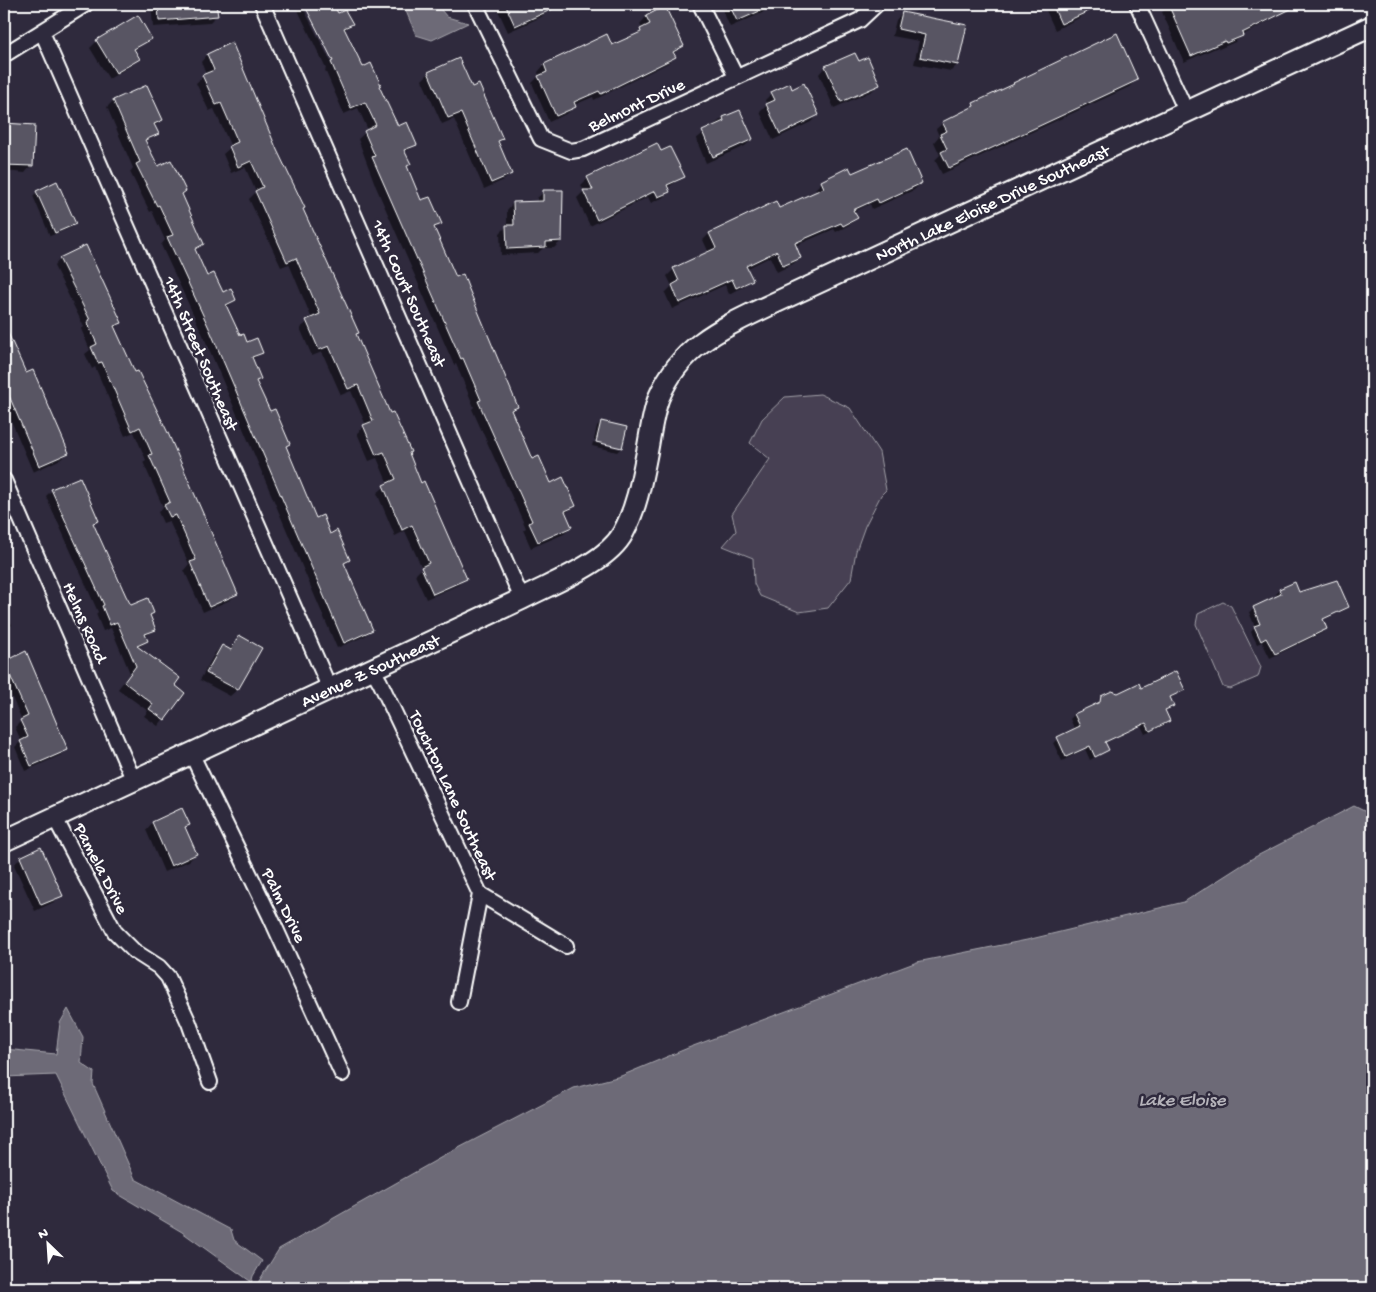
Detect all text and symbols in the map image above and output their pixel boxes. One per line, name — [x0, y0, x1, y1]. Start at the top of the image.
street label: Belmont Drive — [585, 74, 689, 138]
street label: North Lake Eloise Drive Southeast — [873, 140, 1115, 268]
street label: 14th Court Southeast — [365, 216, 450, 372]
street label: 14th Street Southeast — [157, 273, 242, 436]
street label: Helms Road — [57, 579, 111, 668]
street label: Avenue Z Southeast — [298, 630, 445, 714]
street label: Touchton Lane Southeast — [403, 707, 501, 886]
street label: Pamela Drive — [67, 819, 132, 919]
street label: Palm Drive — [255, 865, 310, 947]
water label: Lake Eloise — [1138, 1090, 1227, 1113]
north arrow — [22, 1220, 72, 1270]
text: N — [36, 1225, 51, 1244]

